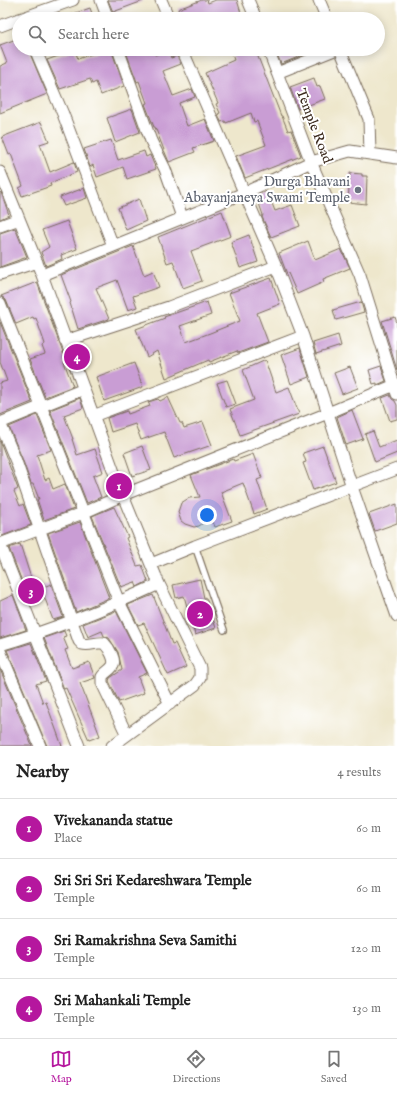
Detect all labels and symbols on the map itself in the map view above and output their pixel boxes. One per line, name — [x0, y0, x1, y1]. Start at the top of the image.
street label: Temple Road — [292, 86, 337, 166]
place label: Durga Bhavani Abayanjaneya Swami Temple — [183, 173, 351, 207]
marker: Durga Bhavani Abayanjaneya Swami Temple — [353, 185, 363, 195]
pin: 4 — [64, 342, 90, 372]
pin: 1 — [106, 471, 132, 501]
your location — [197, 505, 217, 525]
pin: 3 — [18, 576, 44, 606]
pin: 2 — [187, 599, 213, 629]

